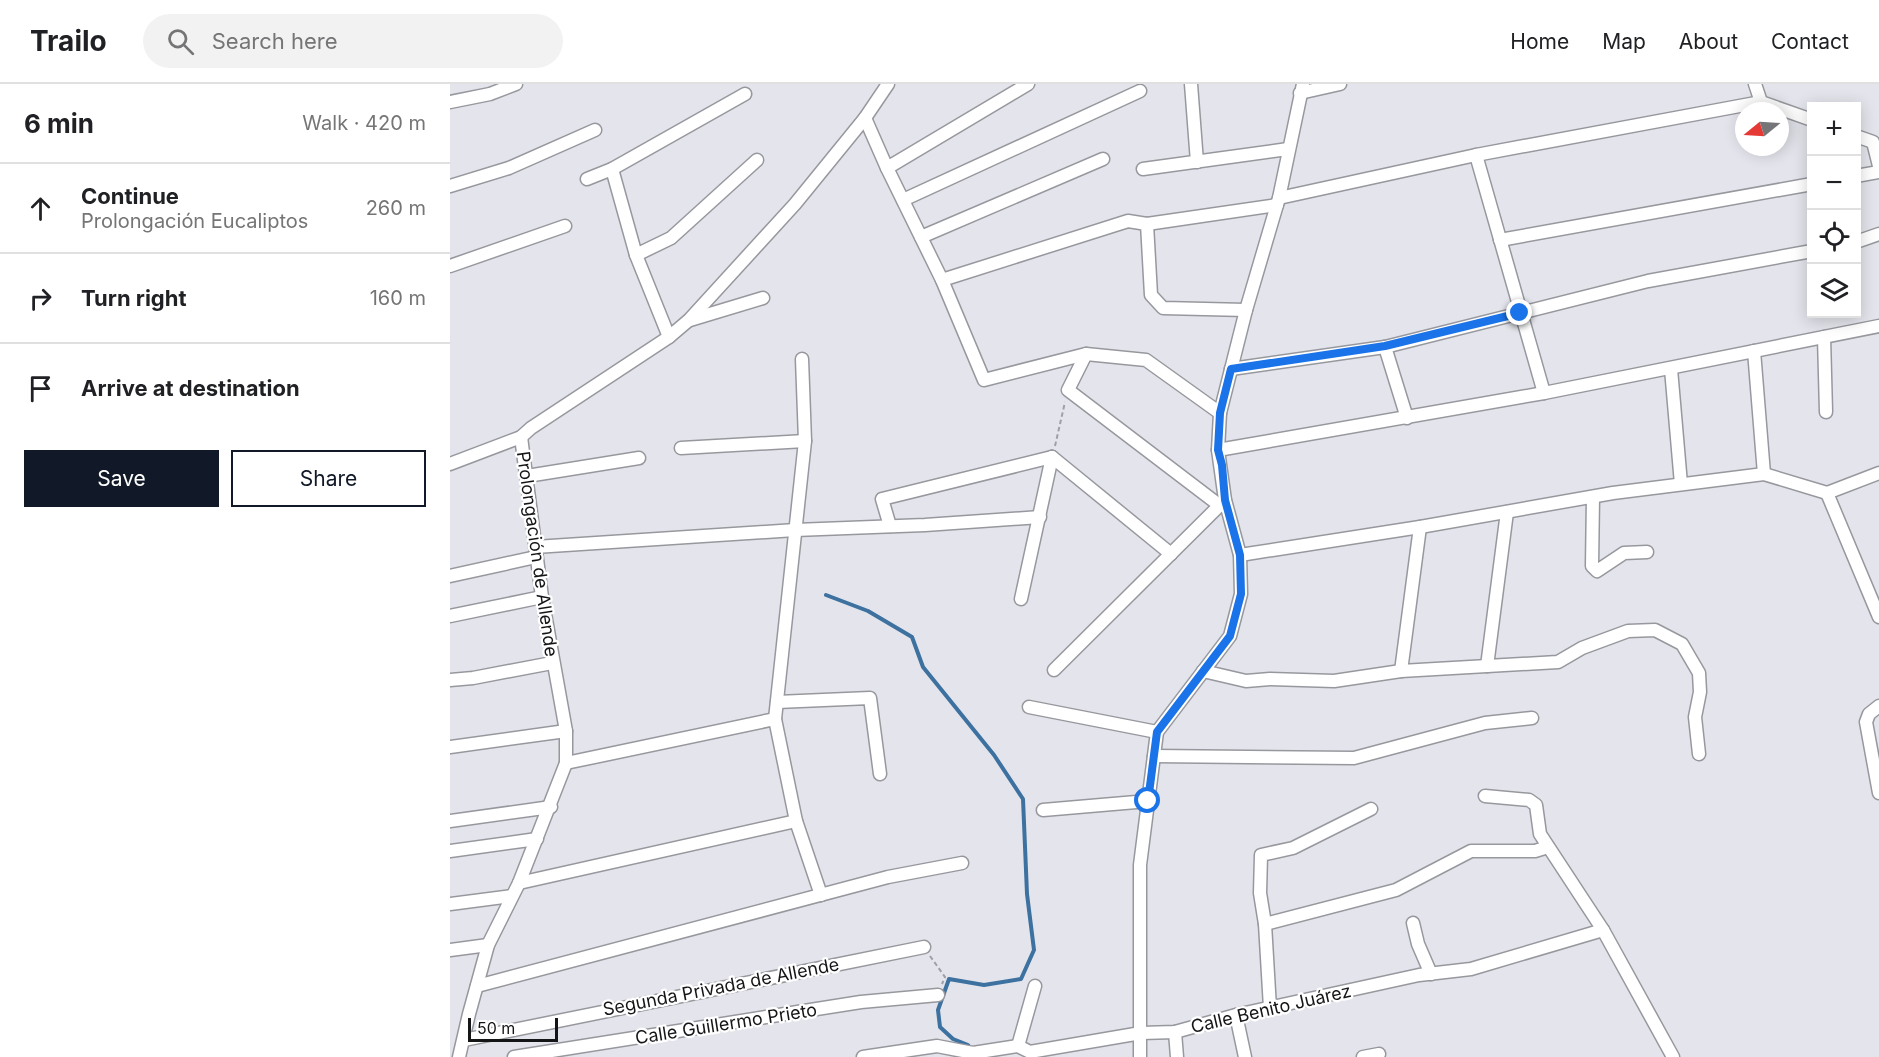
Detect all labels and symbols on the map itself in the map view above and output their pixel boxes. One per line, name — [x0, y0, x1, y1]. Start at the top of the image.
north arrow — [1735, 102, 1789, 156]
route end — [1506, 299, 1532, 325]
street label: Prolongación de Allende — [513, 450, 562, 658]
route start — [1134, 787, 1160, 813]
street label: Segunda Privada de Allende — [601, 953, 841, 1020]
street label: Calle Benito Juárez — [1189, 980, 1353, 1037]
street label: Calle Guillermo Prieto — [634, 999, 818, 1048]
scale bar — [468, 1015, 558, 1042]

